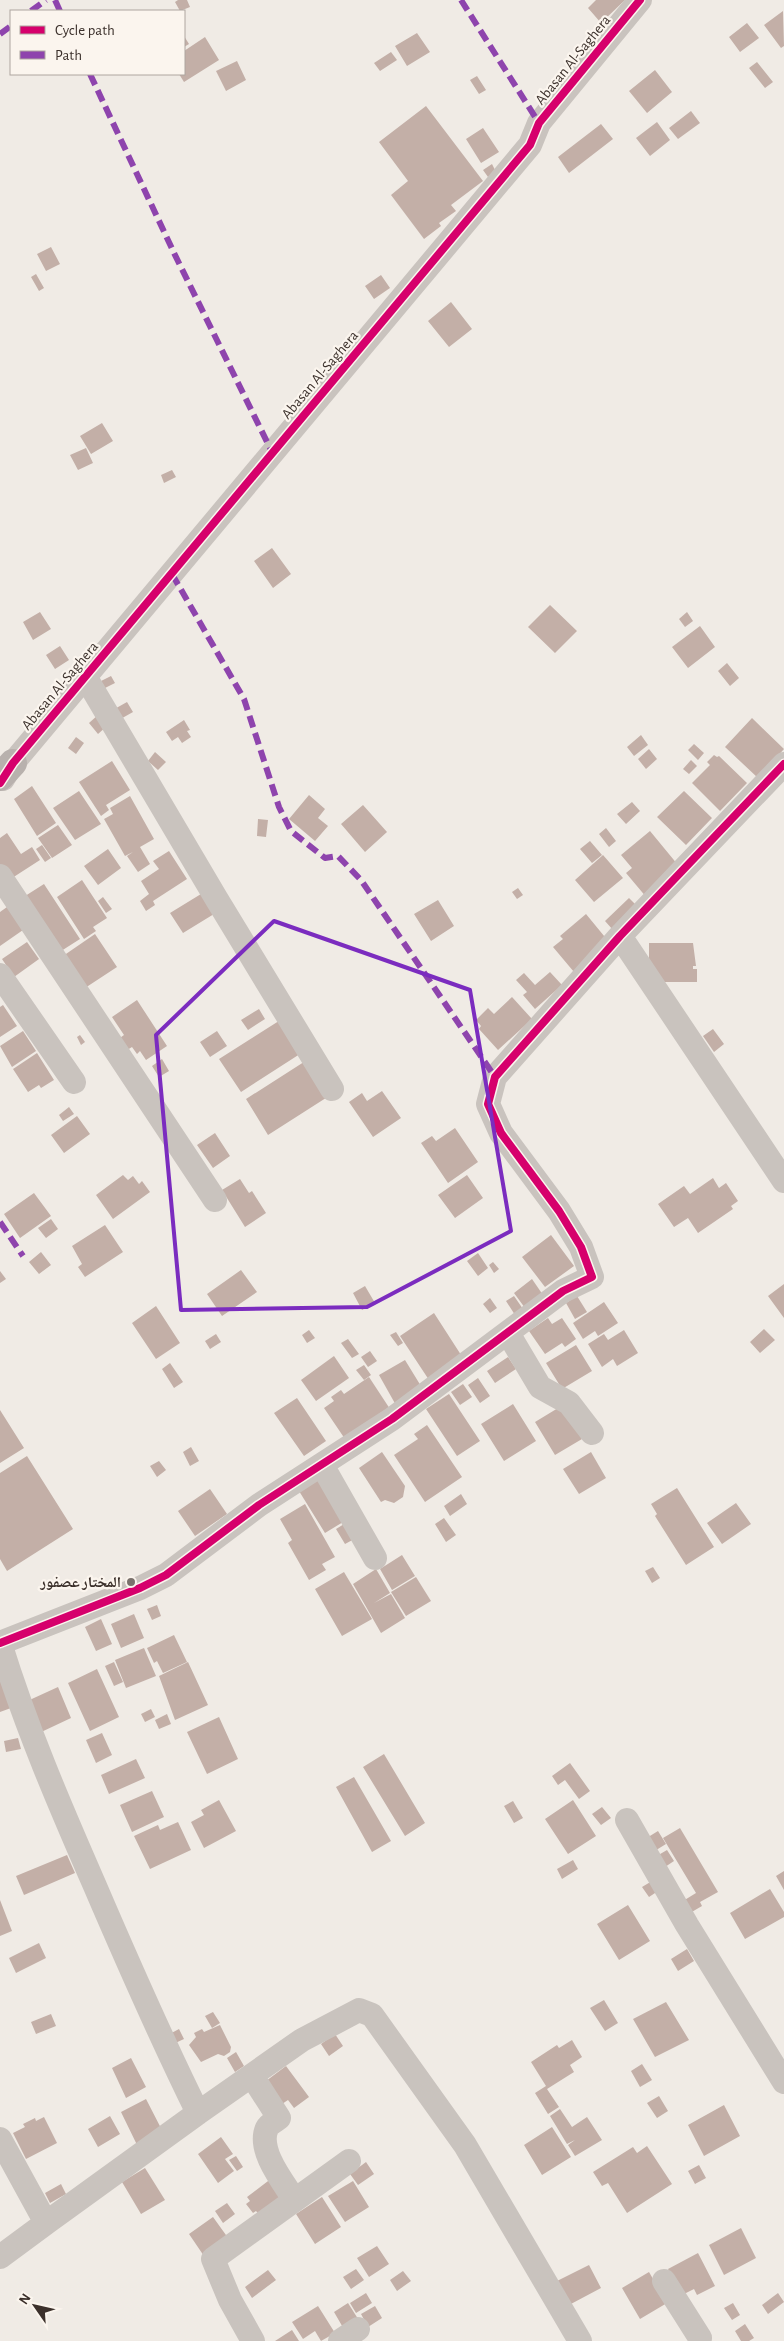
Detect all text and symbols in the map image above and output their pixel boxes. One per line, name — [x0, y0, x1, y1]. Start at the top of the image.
legend — [10, 10, 185, 75]
street label: Abasan Al-Saghera — [532, 12, 614, 108]
text: Cycle path — [55, 23, 115, 38]
text: Path — [55, 48, 82, 63]
street label: Abasan Al-Saghera — [279, 328, 361, 422]
street label: Abasan Al-Saghera — [19, 639, 101, 733]
place label: المختار عصفور — [39, 1575, 121, 1590]
marker: المختار عصفور — [125, 1576, 137, 1588]
north arrow — [10, 2281, 60, 2331]
text: N — [17, 2291, 34, 2307]

